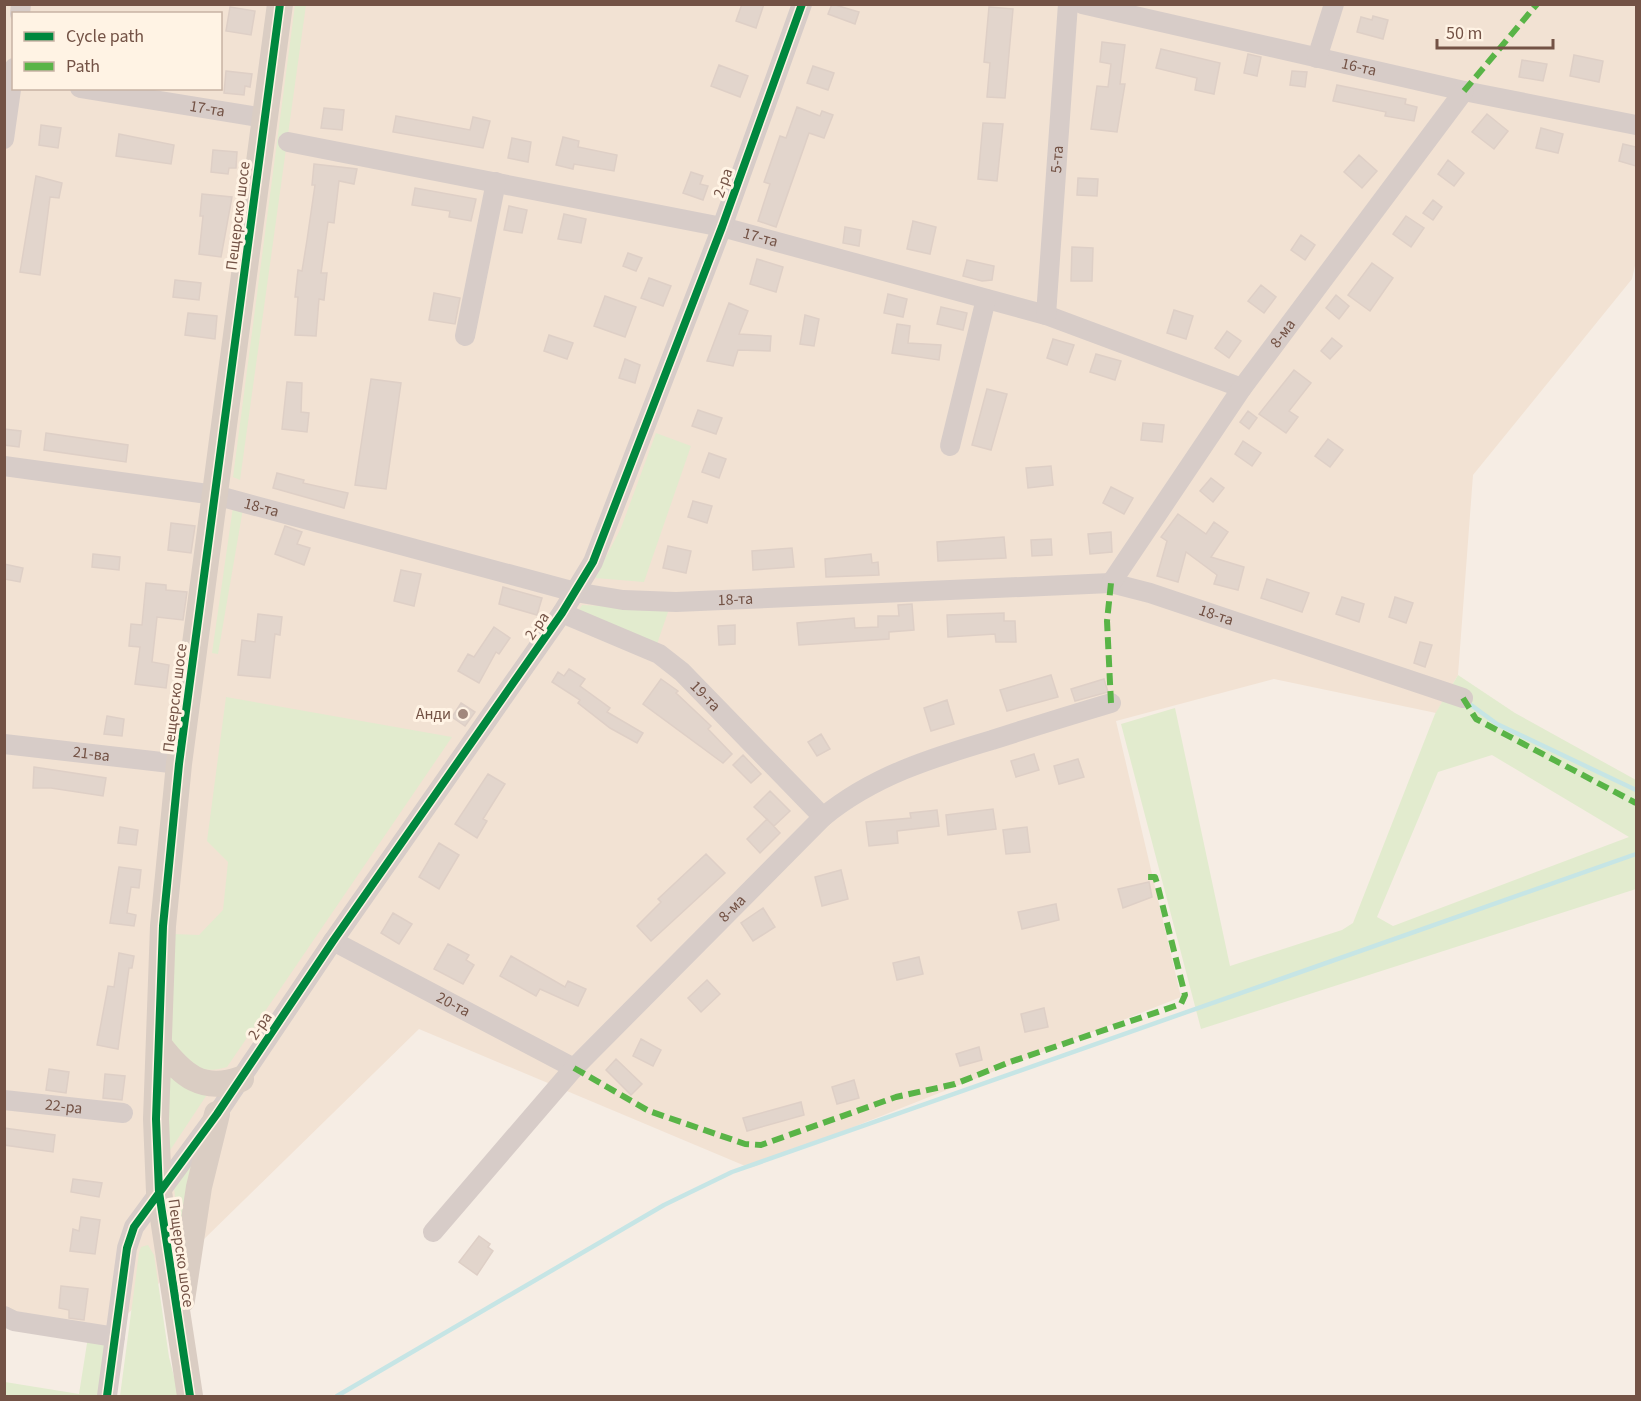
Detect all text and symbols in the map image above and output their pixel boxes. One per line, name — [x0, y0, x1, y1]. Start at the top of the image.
legend — [12, 12, 222, 90]
scale bar — [1437, 12, 1552, 50]
text: 50 m — [1446, 21, 1482, 46]
text: Cycle path — [66, 24, 144, 49]
street label: 16-та — [1339, 52, 1379, 82]
text: Path — [66, 54, 100, 79]
street label: 17-та — [188, 95, 227, 122]
street label: 5-та — [1045, 145, 1069, 174]
street label: Пещерско шосе — [220, 160, 256, 272]
street label: 2-ра — [708, 165, 738, 201]
street label: 17-та — [740, 222, 780, 253]
street label: 8-ма — [1265, 314, 1301, 353]
street label: 18-та — [241, 492, 281, 523]
street label: 18-та — [717, 588, 754, 611]
street label: 18-та — [1196, 599, 1237, 631]
street label: 2-ра — [519, 608, 555, 644]
street label: Пещерско шосе — [157, 642, 193, 754]
street label: 19-та — [685, 676, 726, 716]
place label: Анди — [416, 703, 451, 725]
marker: Анди — [456, 707, 470, 721]
street label: 21-ва — [72, 741, 111, 767]
street label: 8-ма — [713, 890, 751, 927]
street label: 20-та — [432, 986, 474, 1022]
street label: 2-ра — [243, 1008, 277, 1044]
street label: 22-ра — [44, 1094, 84, 1119]
street label: Пещерско шосе — [162, 1197, 200, 1309]

